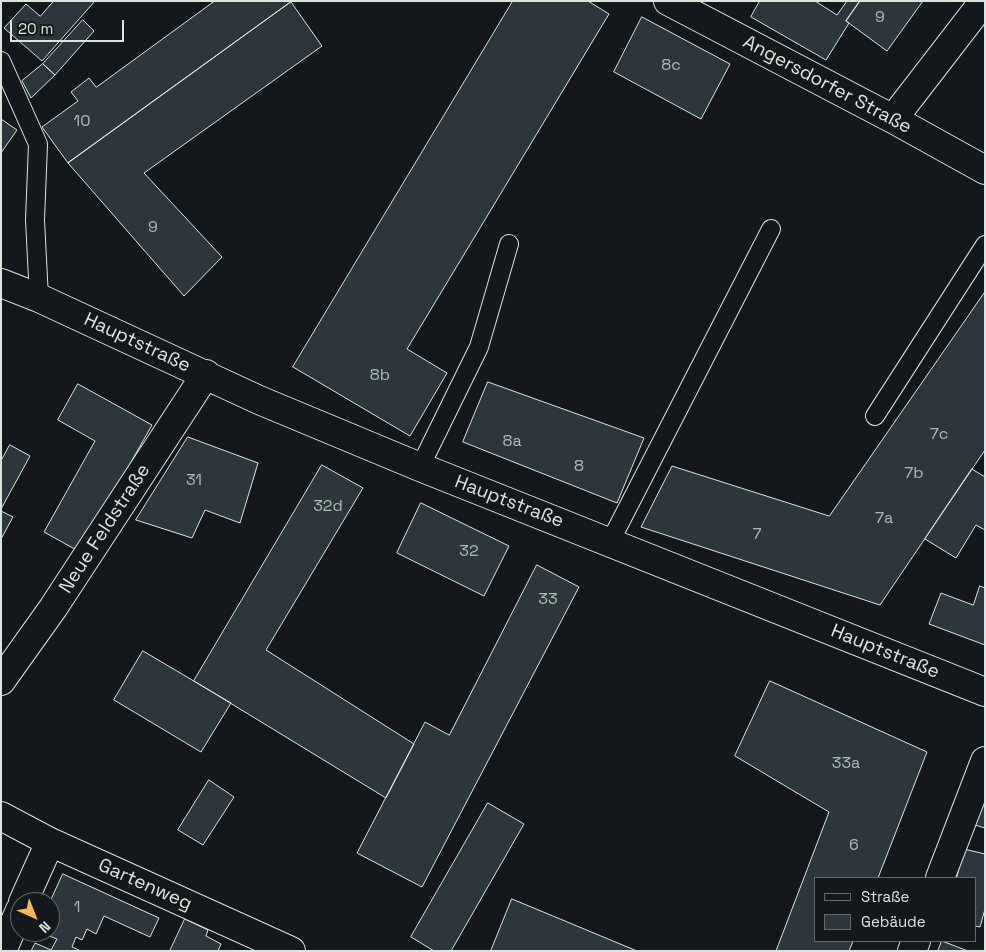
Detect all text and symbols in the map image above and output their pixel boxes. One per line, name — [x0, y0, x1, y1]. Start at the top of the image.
house number: 9 — [875, 8, 885, 28]
scale bar — [12, 10, 126, 42]
text: 20 m — [18, 19, 53, 38]
street label: Angersdorfer Straße — [739, 31, 915, 139]
house number: 8c — [661, 56, 681, 76]
house number: 10 — [74, 112, 90, 132]
house number: 9 — [148, 218, 158, 238]
street label: Hauptstraße — [80, 308, 194, 378]
house number: 8b — [370, 366, 390, 386]
house number: 7c — [930, 425, 948, 445]
house number: 8a — [502, 432, 522, 452]
house number: 8 — [574, 457, 584, 477]
street label: Neue Feldstraße — [55, 460, 155, 598]
house number: 7b — [904, 464, 924, 484]
house number: 31 — [186, 471, 202, 491]
street label: Hauptstraße — [451, 471, 567, 533]
house number: 32d — [313, 497, 343, 517]
house number: 7a — [875, 509, 893, 529]
house number: 7 — [752, 525, 762, 545]
house number: 32 — [459, 542, 479, 562]
house number: 33 — [538, 590, 558, 610]
street label: Hauptstraße — [827, 620, 943, 684]
house number: 33a — [832, 754, 860, 774]
house number: 6 — [849, 836, 859, 856]
street label: Gartenweg — [95, 854, 195, 916]
legend — [814, 877, 976, 942]
text: Straße — [861, 887, 909, 906]
north arrow — [10, 892, 60, 942]
house number: 1 — [74, 898, 80, 918]
text: Gebäude — [861, 912, 926, 931]
text: N — [35, 917, 54, 937]

